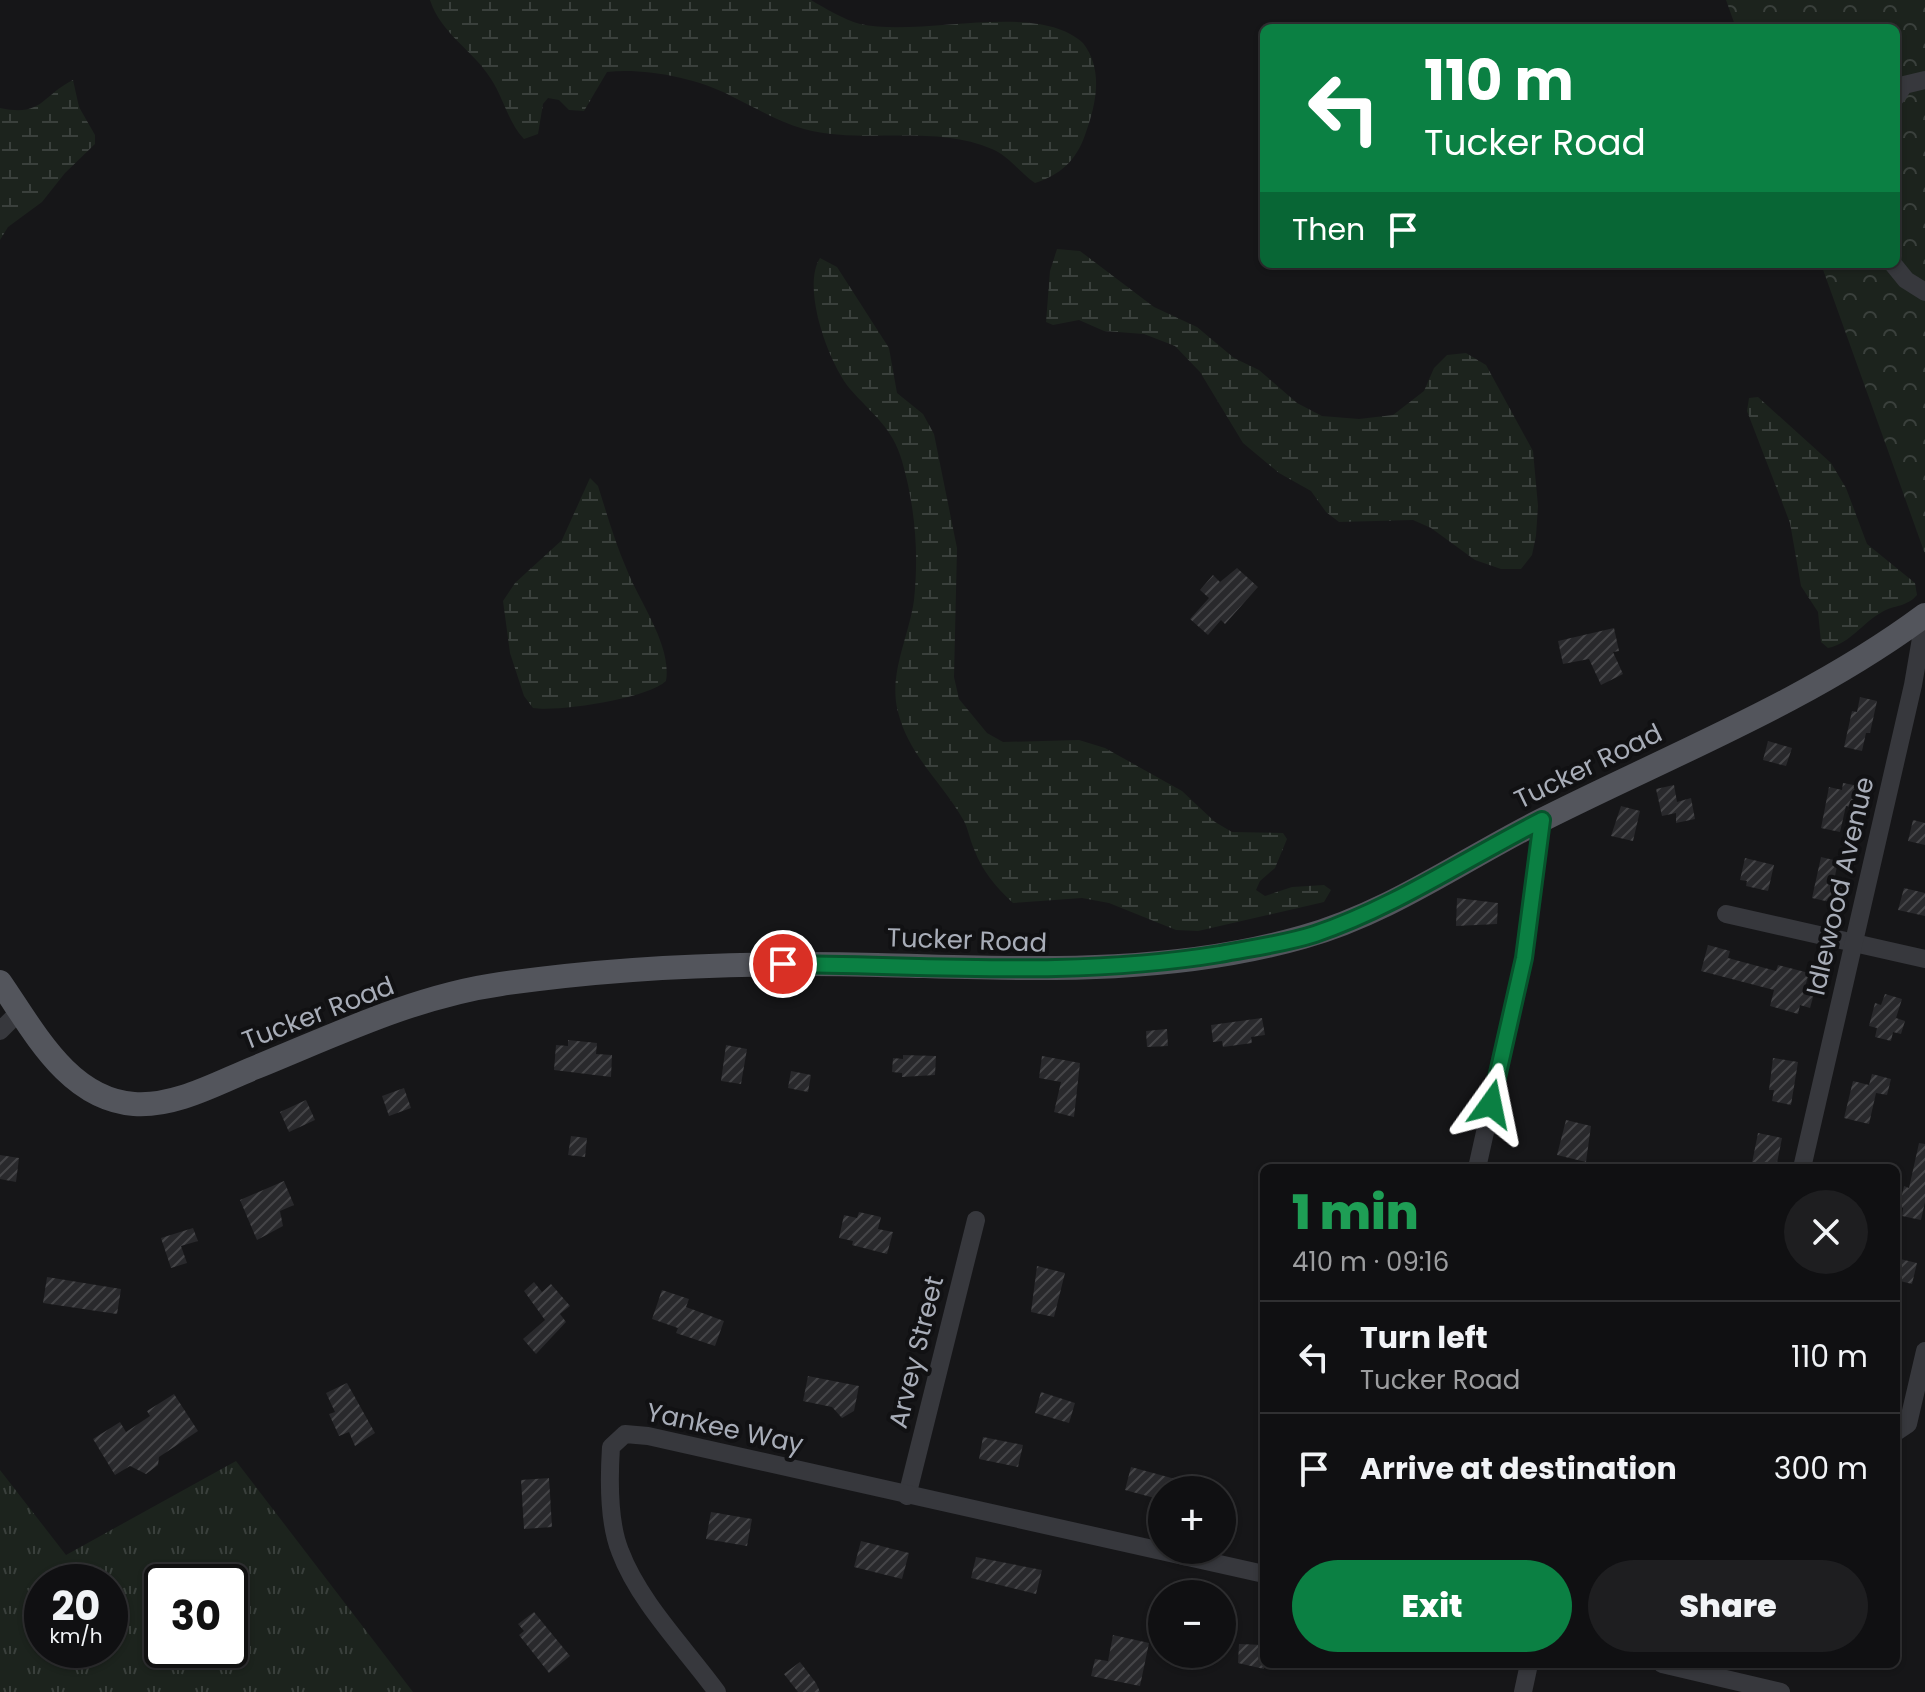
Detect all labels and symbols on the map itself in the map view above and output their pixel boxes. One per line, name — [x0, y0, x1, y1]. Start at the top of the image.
street label: Tucker Road — [1508, 715, 1668, 817]
street label: Idlewood Avenue — [1797, 773, 1883, 999]
street label: Tucker Road — [886, 919, 1048, 961]
pin — [749, 930, 817, 998]
street label: Tucker Road — [237, 967, 399, 1059]
position arrow — [1449, 1062, 1533, 1146]
street label: Arvey Street — [880, 1272, 952, 1432]
street label: Yankee Way — [643, 1394, 807, 1462]
speed limit sign: 30 — [144, 1564, 248, 1668]

